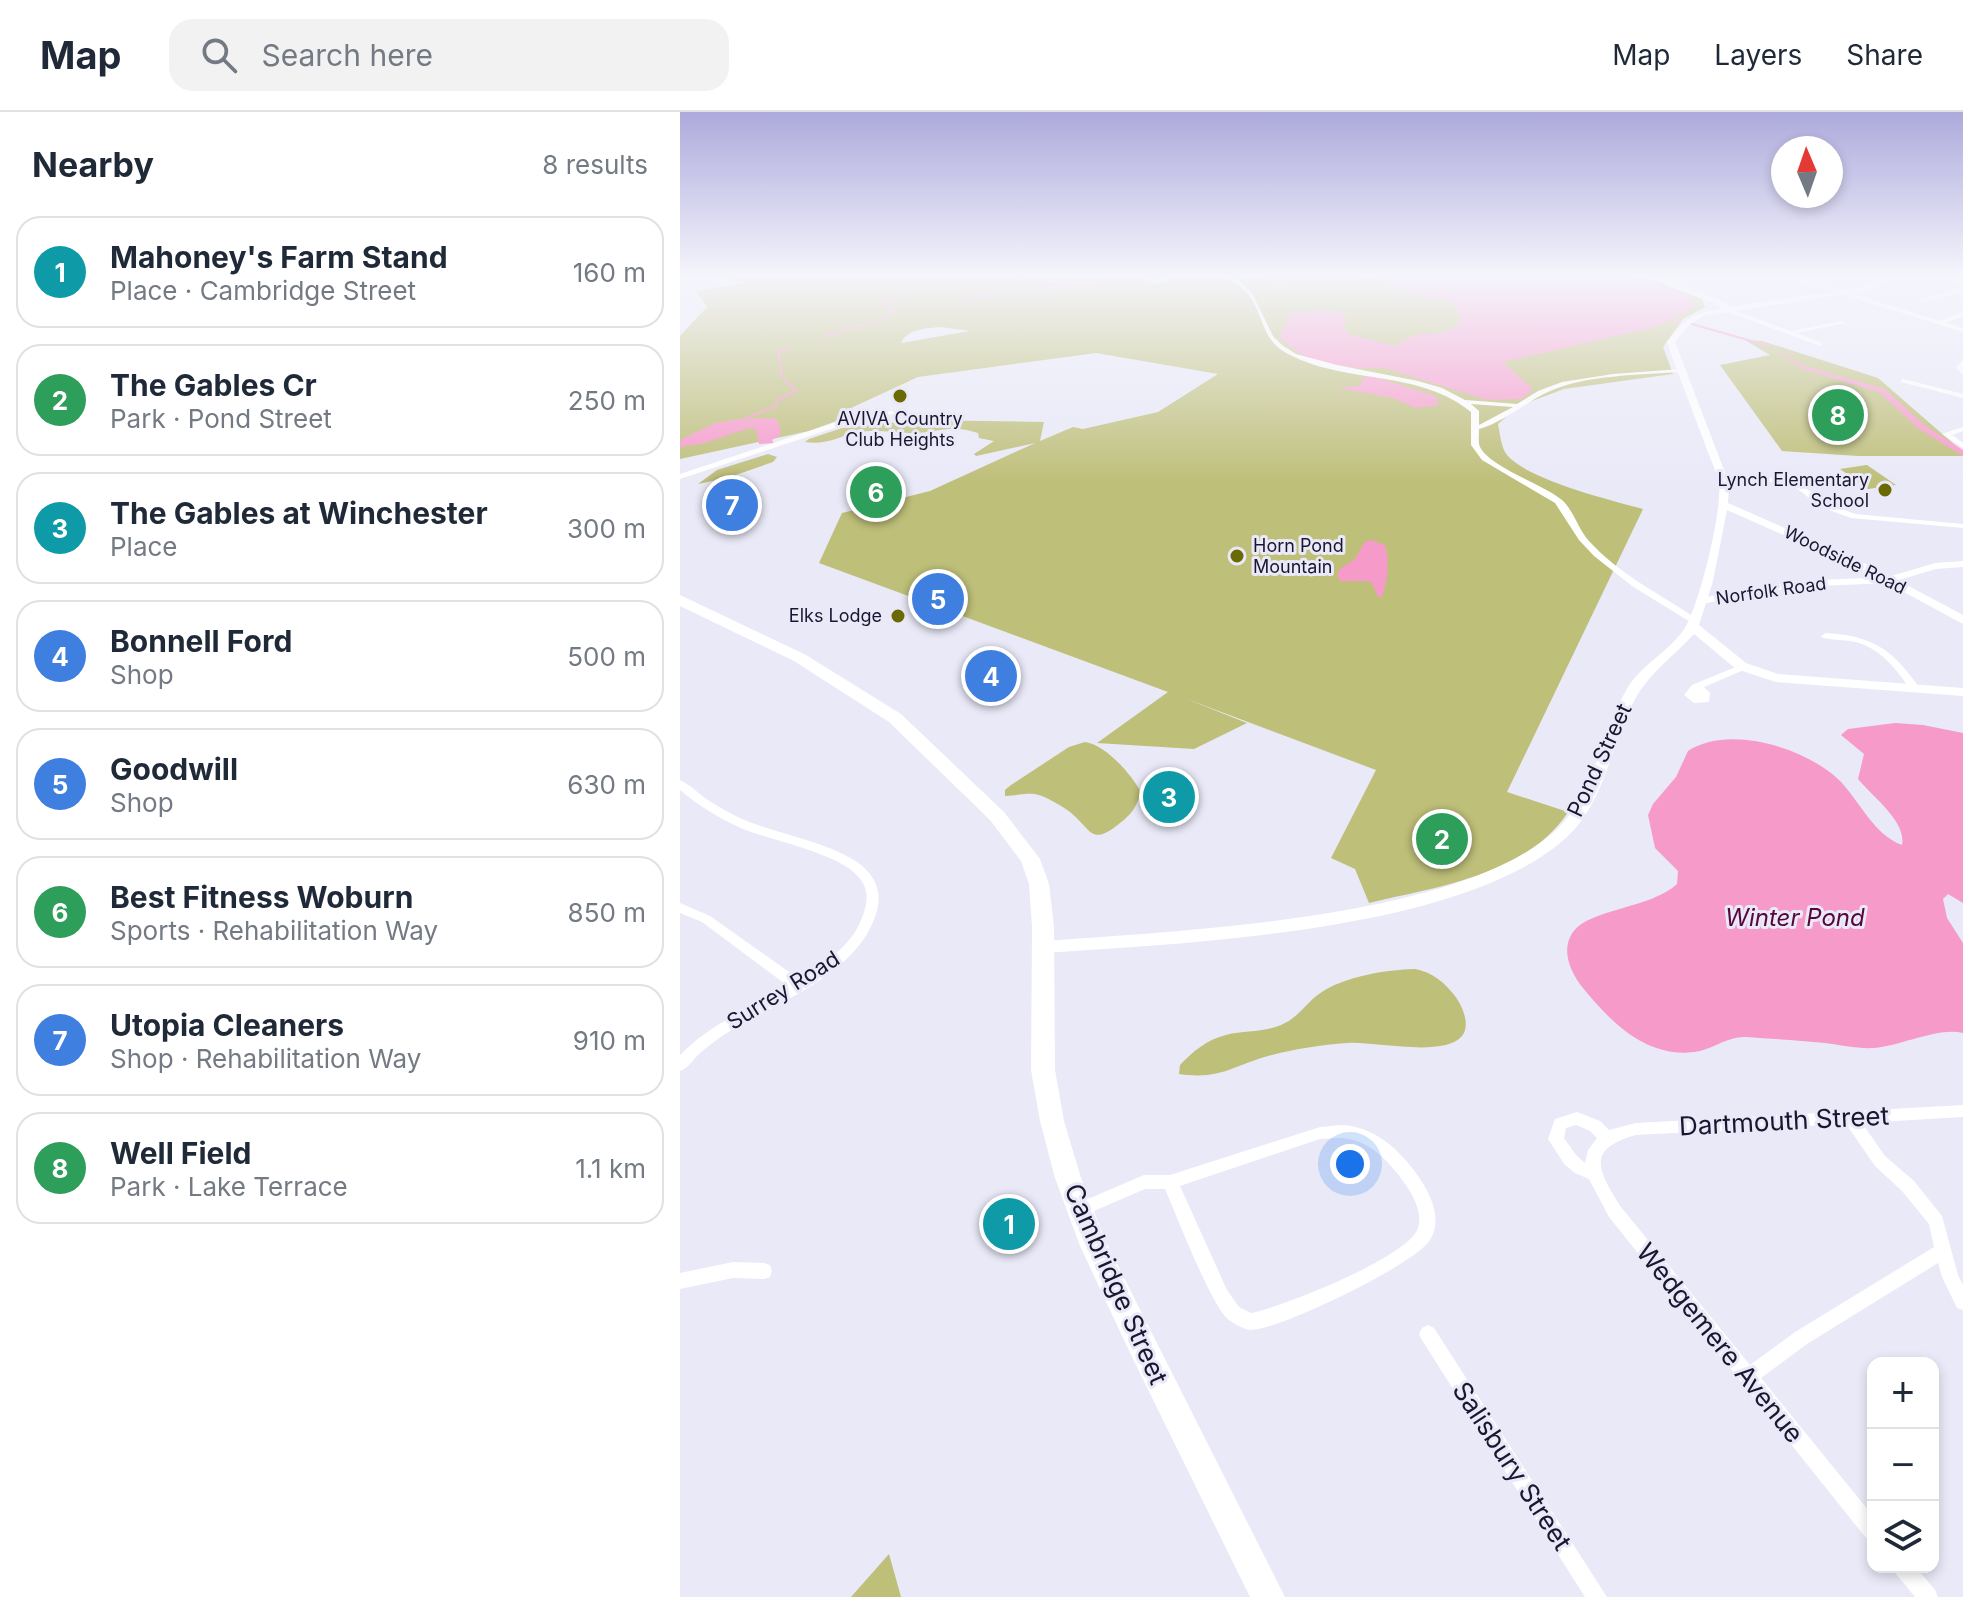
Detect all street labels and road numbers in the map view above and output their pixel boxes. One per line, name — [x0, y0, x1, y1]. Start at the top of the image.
street label: Woodside Road — [1781, 521, 1910, 598]
street label: Norfolk Road — [1714, 572, 1827, 609]
street label: Pond Street — [1561, 699, 1637, 821]
street label: Surrey Road — [722, 945, 844, 1035]
street label: Dartmouth Street — [1678, 1100, 1890, 1141]
street label: Cambridge Street — [1058, 1179, 1175, 1389]
street label: Wedgemere Avenue — [1630, 1237, 1810, 1449]
street label: Salisbury Street — [1446, 1376, 1578, 1556]

